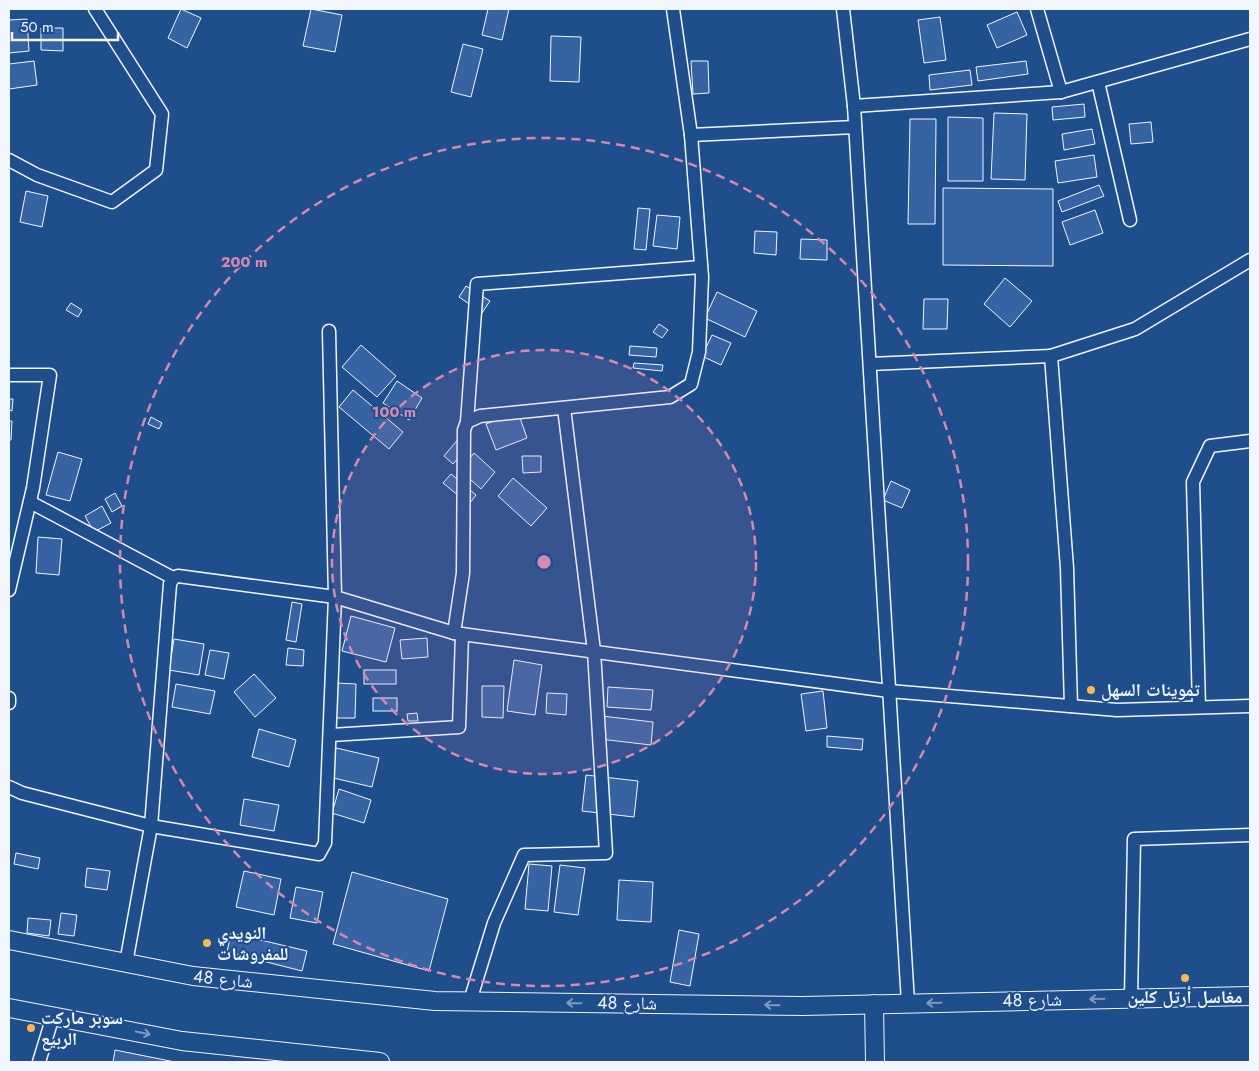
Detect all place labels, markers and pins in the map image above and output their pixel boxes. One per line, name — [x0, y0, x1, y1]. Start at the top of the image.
centre of rings — [535, 553, 553, 571]
place label: تموينات السهل — [1101, 677, 1200, 703]
marker: تموينات السهل — [1085, 684, 1097, 696]
place label: النويدي للمفروشات — [217, 920, 289, 967]
marker: النويدي للمفروشات — [201, 937, 213, 949]
marker: مغاسل أرتل كلين — [1179, 972, 1191, 984]
place label: مغاسل أرتل كلين — [1127, 984, 1243, 1010]
place label: سوبر ماركت الربيع — [41, 1005, 123, 1052]
marker: سوبر ماركت الربيع — [25, 1022, 37, 1034]

